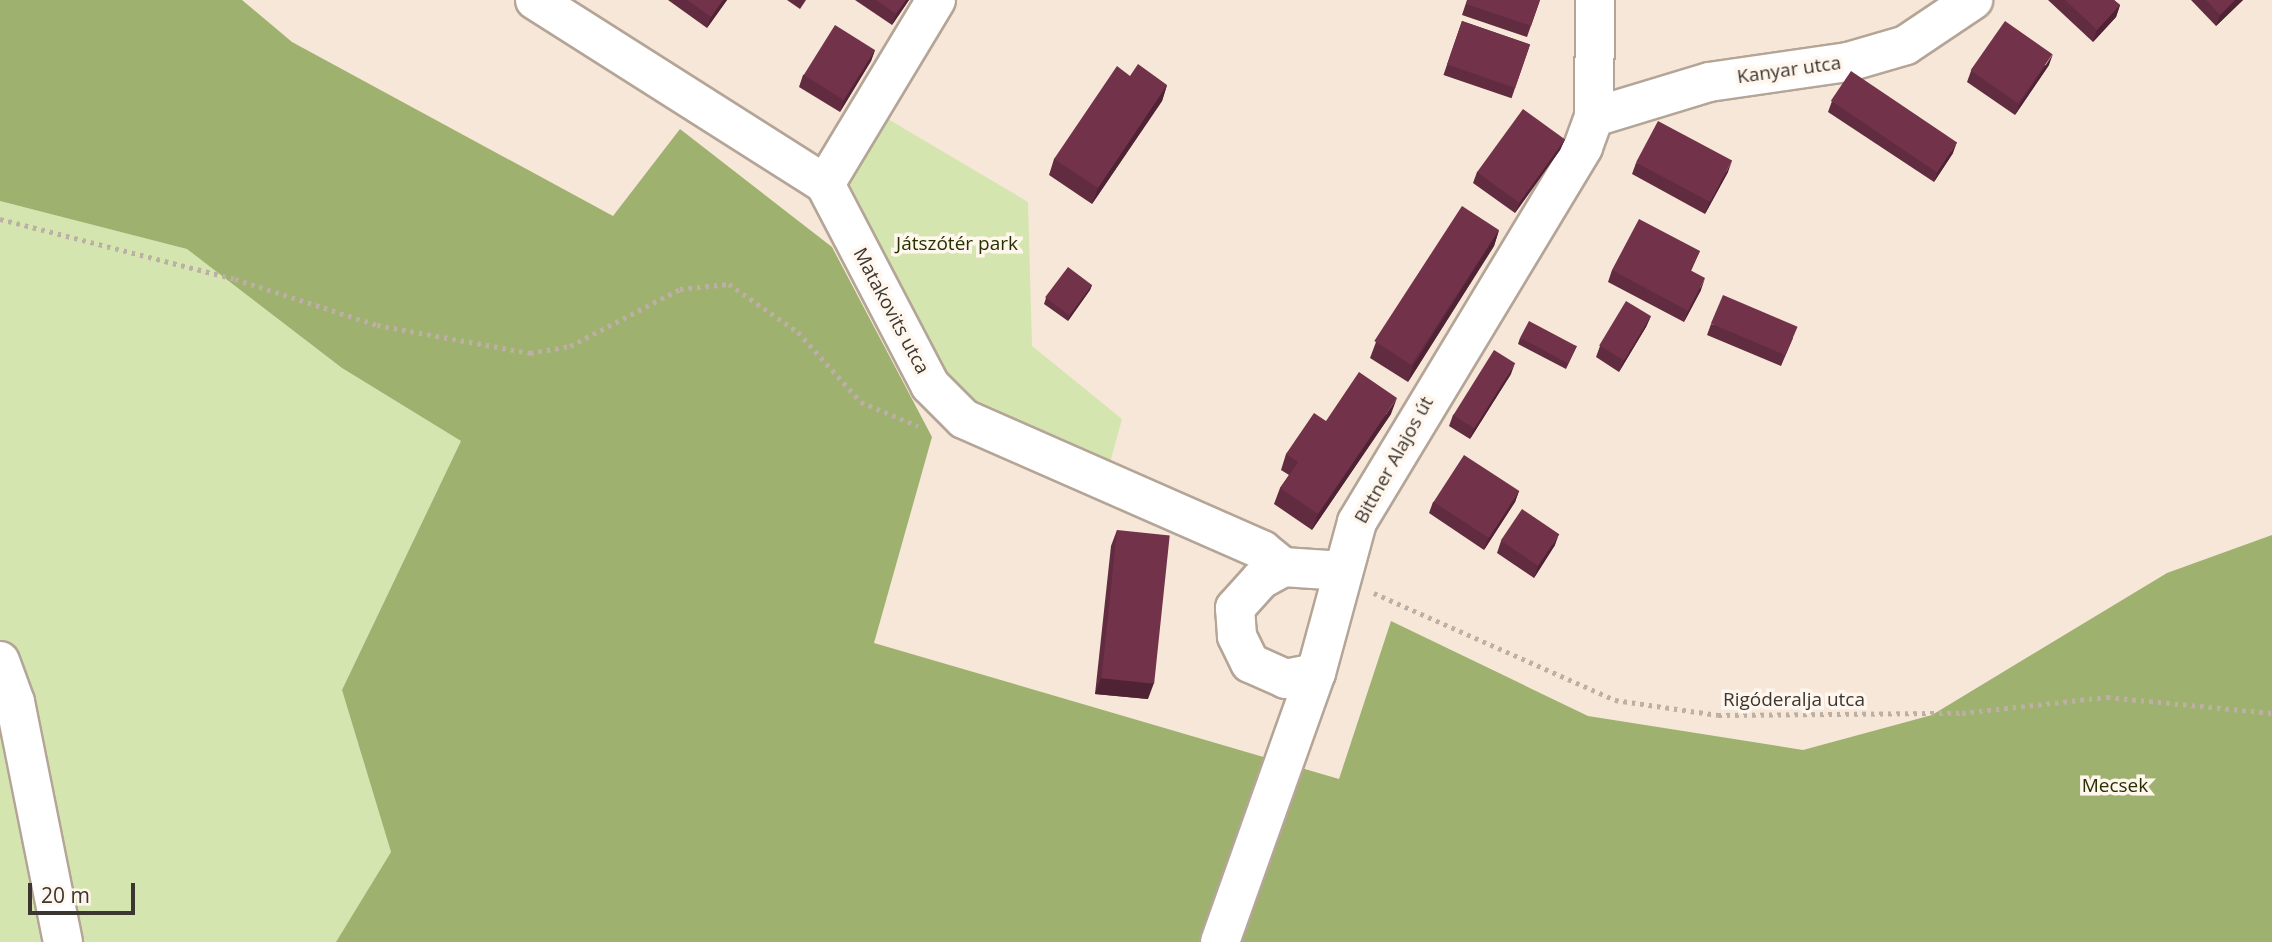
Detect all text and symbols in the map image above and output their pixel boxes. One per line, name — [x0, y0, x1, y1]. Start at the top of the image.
street label: Kanyar utca — [1736, 51, 1842, 89]
park label: Játszótér park — [896, 233, 1018, 255]
street label: Matakovits utca — [848, 244, 934, 378]
street label: Bittner Alajos út — [1350, 393, 1438, 527]
street label: Rigóderalja utca — [1723, 689, 1865, 711]
park label: Mecsek — [2082, 775, 2148, 797]
scale bar — [32, 869, 138, 913]
text: 20 m — [41, 881, 90, 909]

